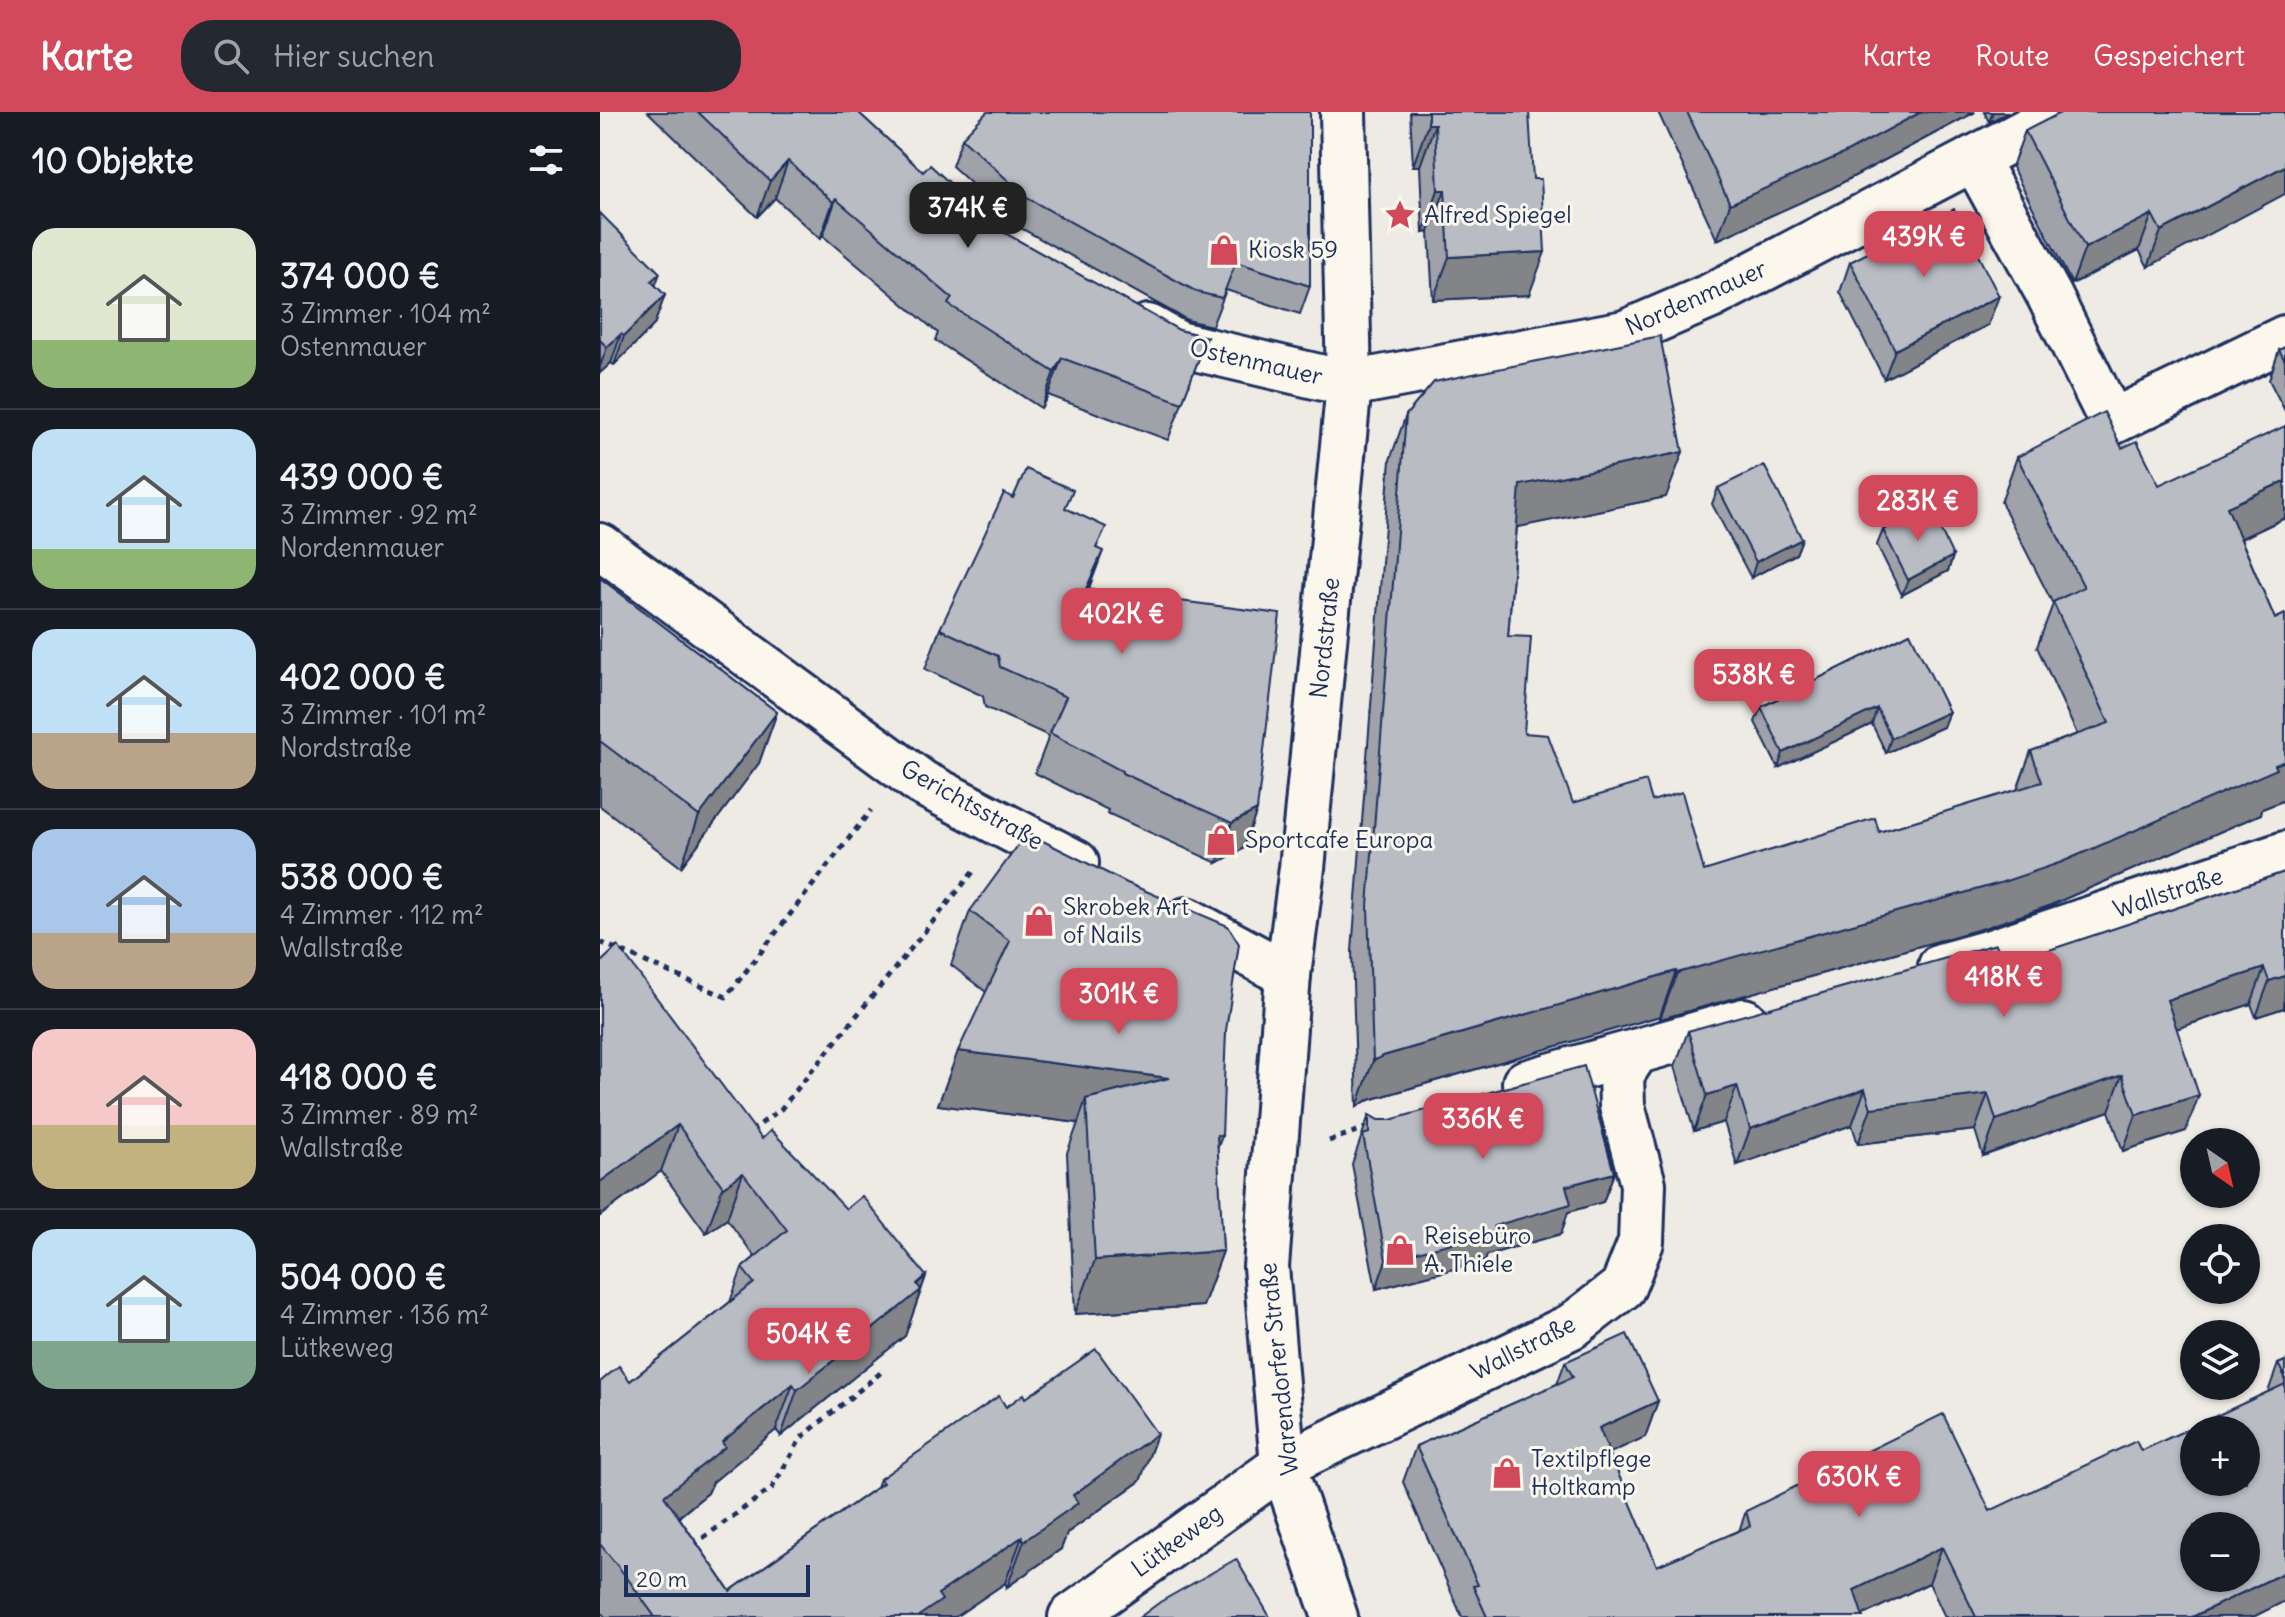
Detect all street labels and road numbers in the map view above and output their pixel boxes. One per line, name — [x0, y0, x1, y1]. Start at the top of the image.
street label: Nordenmauer — [1620, 252, 1771, 342]
street label: Ostenmauer — [1187, 331, 1326, 391]
street label: Nordstraße — [1303, 576, 1345, 700]
street label: Gerichtsstraße — [896, 753, 1049, 856]
street label: Wallstraße — [2109, 860, 2226, 924]
street label: Warendorfer Straße — [1252, 1261, 1304, 1477]
street label: Wallstraße — [1465, 1308, 1580, 1386]
street label: Lütkeweg — [1125, 1497, 1228, 1583]

